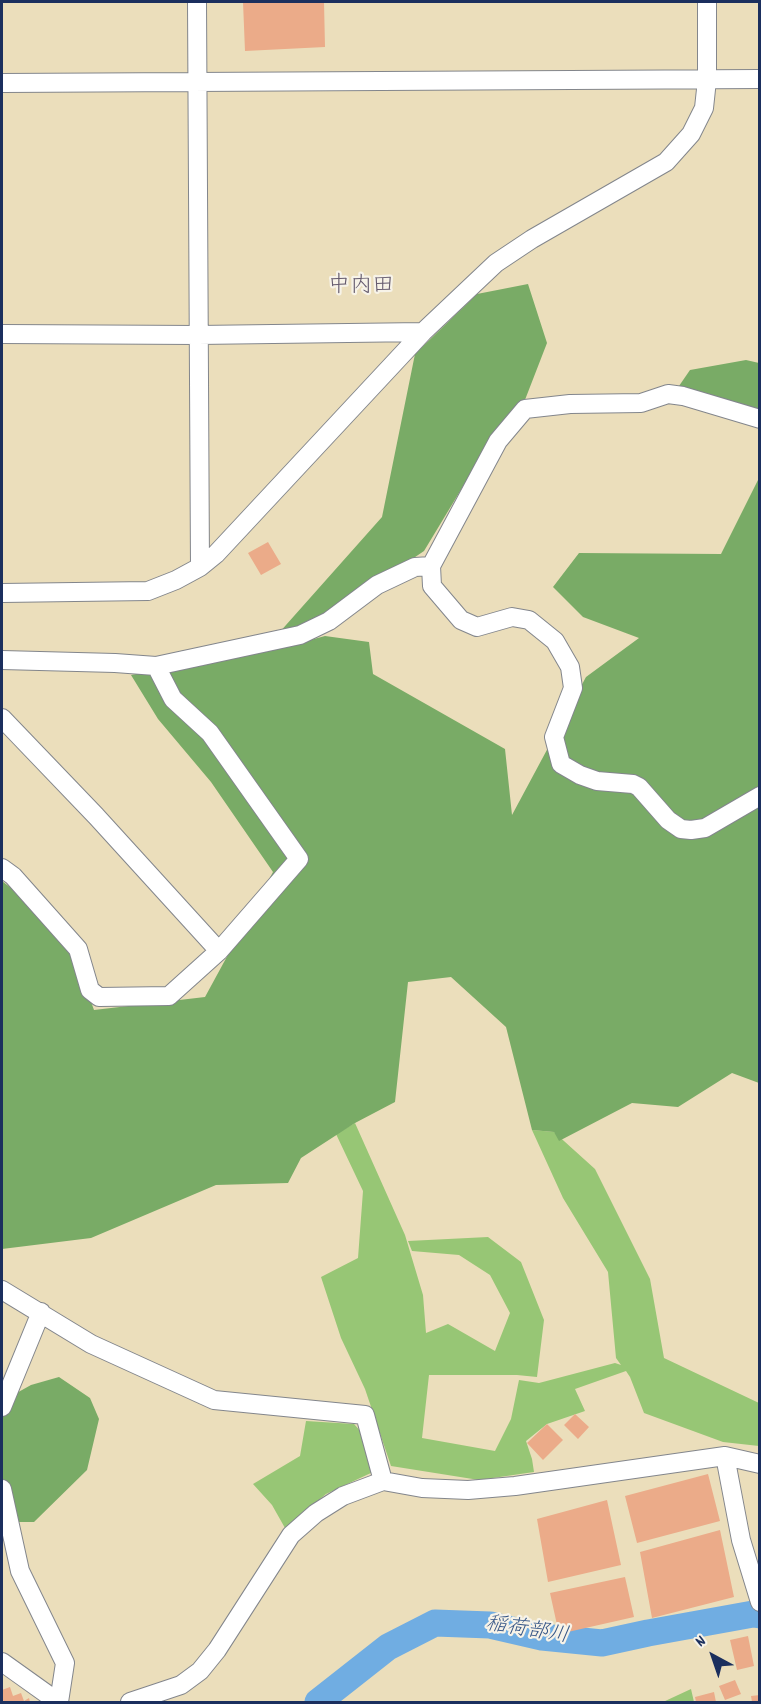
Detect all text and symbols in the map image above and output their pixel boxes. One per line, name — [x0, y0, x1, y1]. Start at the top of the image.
district label: 中内田 — [328, 275, 394, 301]
water label: 稲荷部川 — [484, 1613, 570, 1651]
north arrow — [683, 1626, 743, 1686]
text: N — [691, 1630, 712, 1653]

